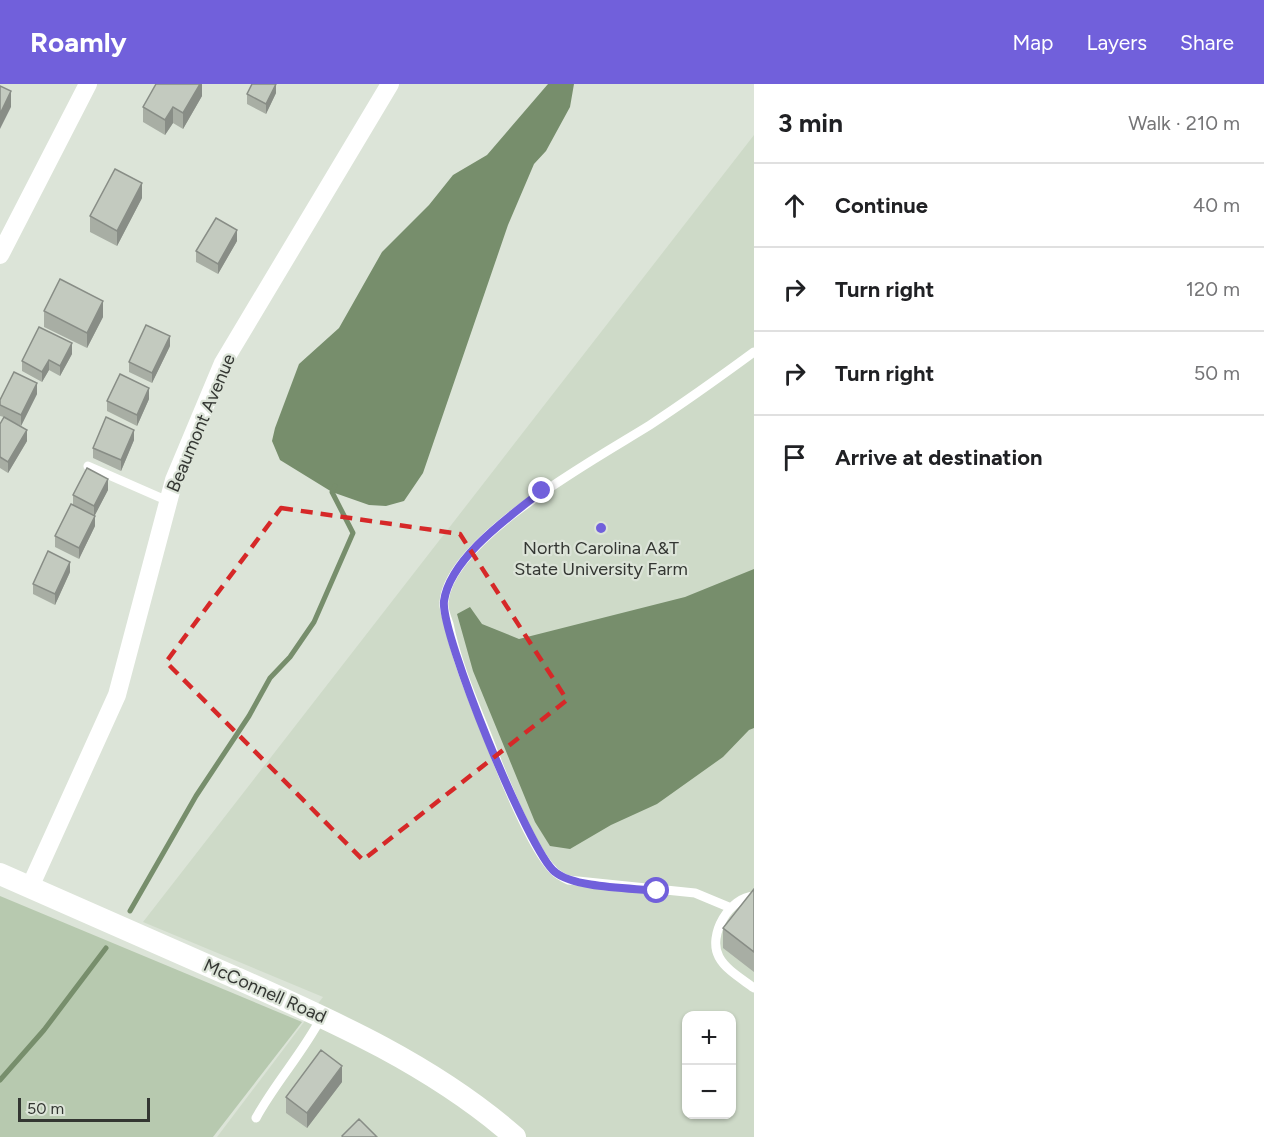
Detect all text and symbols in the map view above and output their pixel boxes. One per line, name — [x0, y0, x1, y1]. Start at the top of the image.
text: Roamly — [30, 25, 127, 59]
text: Map — [1013, 30, 1053, 55]
text: Layers — [1086, 30, 1147, 55]
text: Share — [1180, 30, 1234, 55]
text: 3 min — [778, 107, 843, 139]
text: Walk · 210 m — [1128, 111, 1240, 135]
icon: ahead — [778, 189, 811, 222]
text: Continue — [835, 192, 928, 219]
text: 40 m — [1193, 193, 1240, 217]
icon: right — [778, 273, 811, 306]
text: Turn right — [835, 276, 934, 303]
text: 120 m — [1186, 277, 1240, 301]
street label: Beaumont Avenue — [162, 350, 240, 495]
icon: right — [778, 357, 811, 390]
text: Turn right — [835, 360, 934, 387]
text: 50 m — [1194, 361, 1240, 385]
icon: arrive — [778, 441, 811, 474]
text: Arrive at destination — [835, 444, 1043, 471]
route end — [528, 477, 554, 503]
marker: North Carolina A&T State University Farm — [594, 521, 608, 535]
place label: North Carolina A&T State University Farm — [514, 537, 688, 580]
route start — [643, 877, 669, 903]
street label: McConnell Road — [200, 954, 330, 1028]
map controls — [682, 1011, 736, 1119]
button: + — [682, 1011, 736, 1065]
button: − — [682, 1065, 736, 1119]
scale bar — [18, 1095, 150, 1122]
text: 50 m — [27, 1099, 64, 1118]

